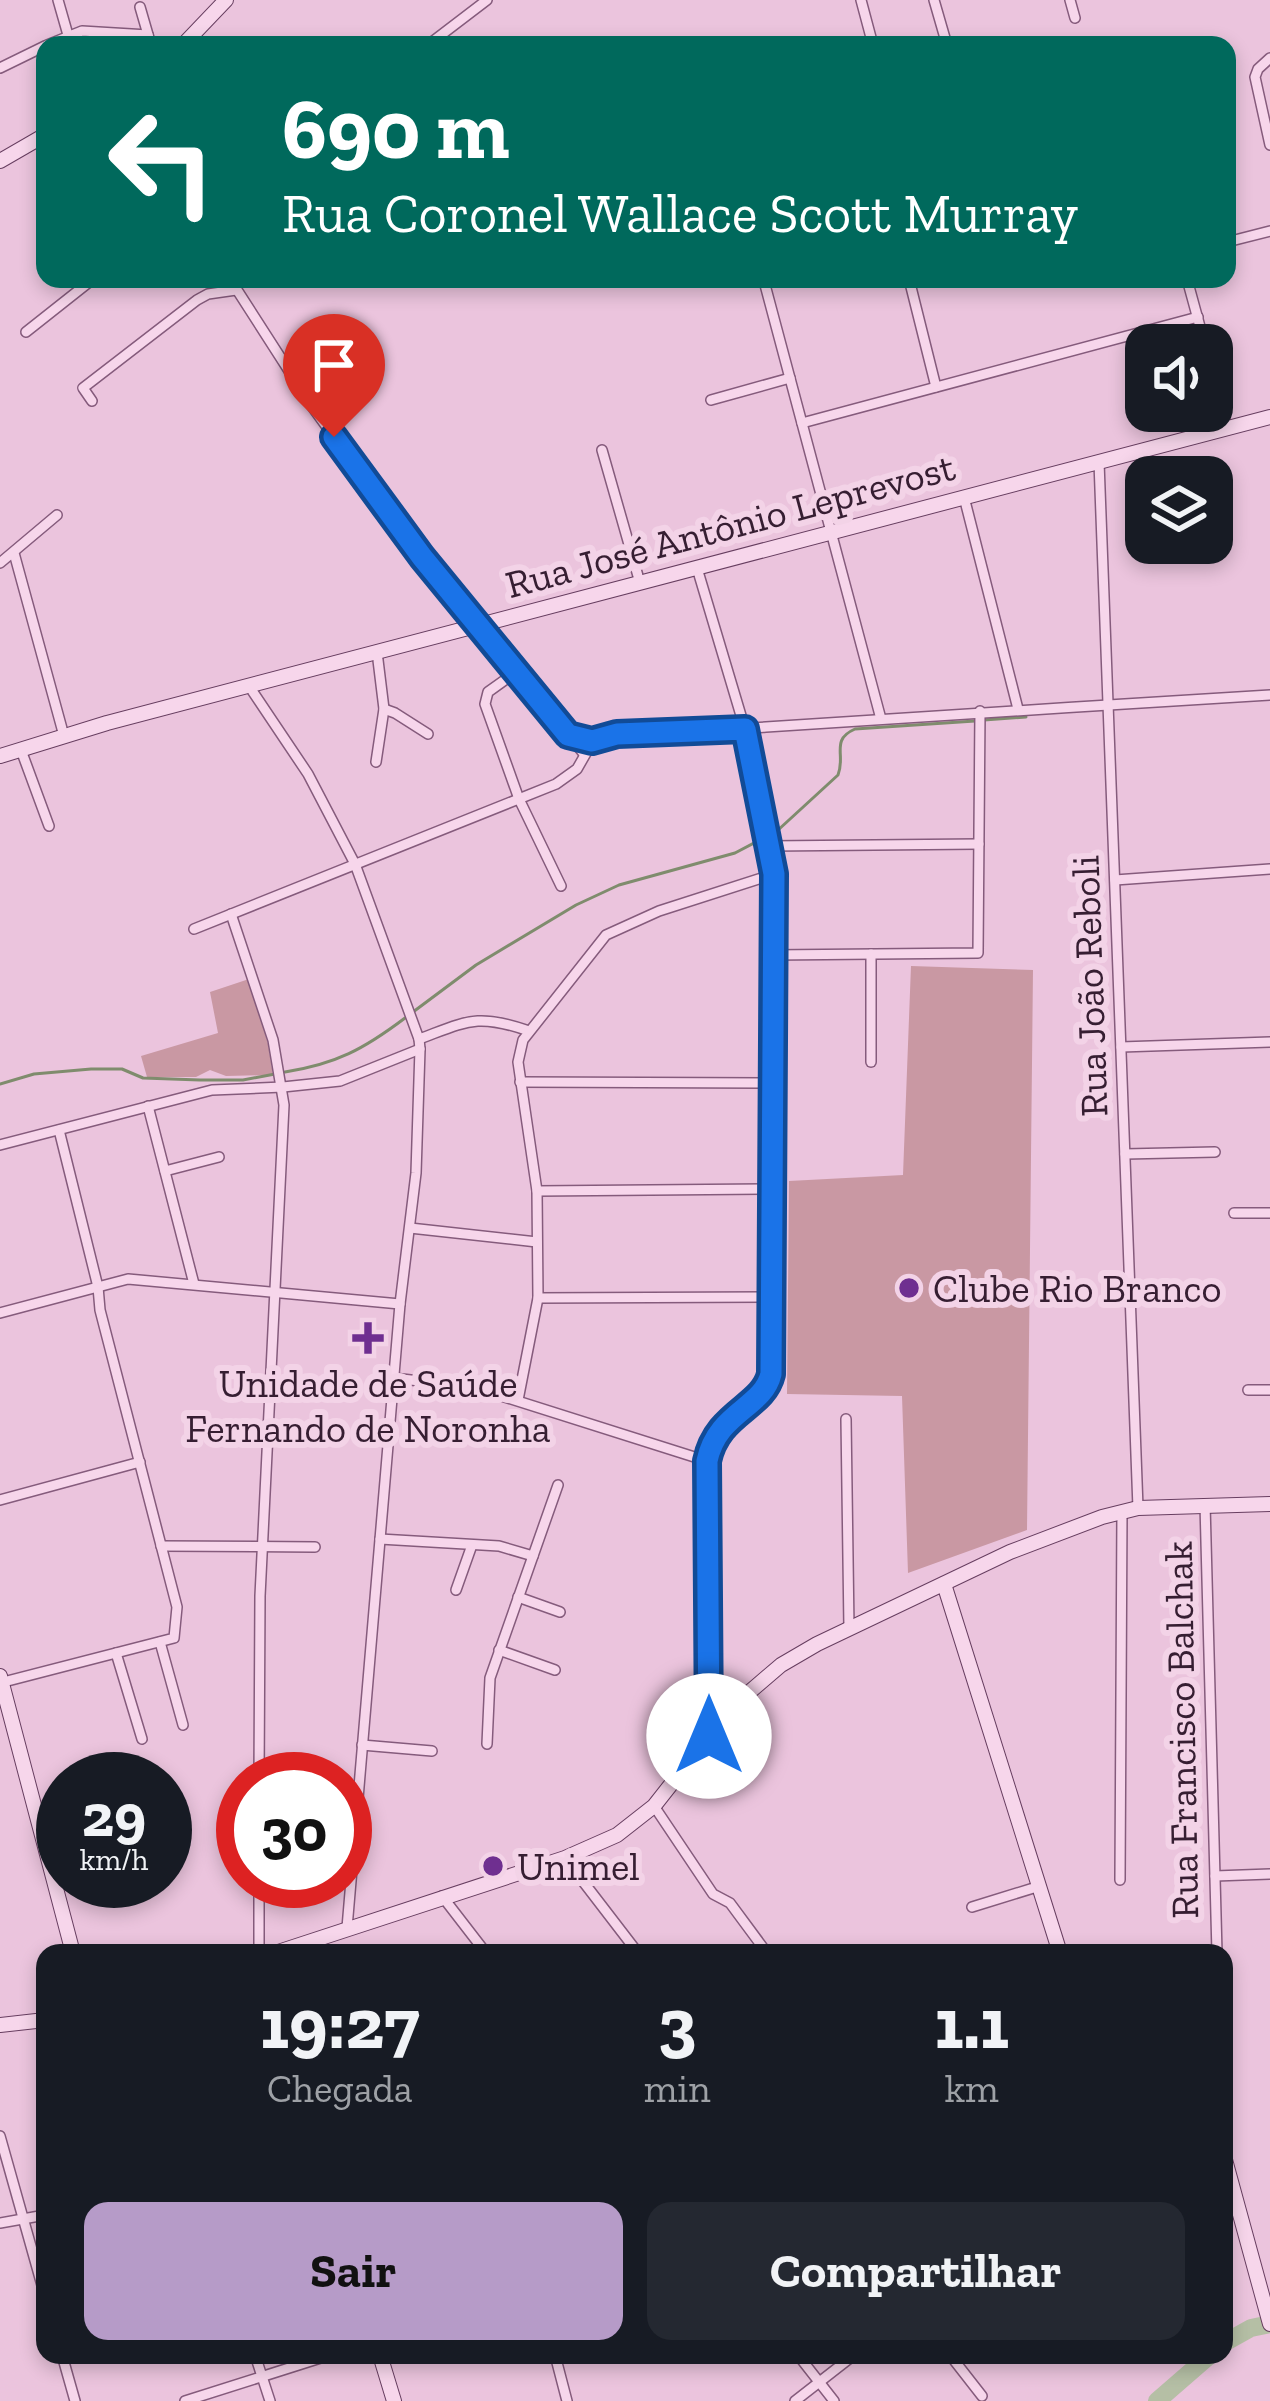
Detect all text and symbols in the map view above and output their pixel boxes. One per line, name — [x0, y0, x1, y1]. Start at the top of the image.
text: 690 m — [282, 79, 510, 180]
icon: left — [84, 84, 240, 240]
text: Rua Coronel Wallace Scott Murray — [282, 181, 1078, 246]
pin — [283, 314, 385, 437]
map controls — [1125, 324, 1233, 564]
button: sound — [1125, 324, 1233, 432]
icon: arrive — [301, 332, 367, 398]
street label: Rua José Antônio Leprevost — [501, 443, 960, 608]
button: layers — [1125, 456, 1233, 564]
street label: Rua João Reboli — [1061, 854, 1118, 1117]
place label: Clube Rio Branco — [933, 1265, 1221, 1312]
marker: Clube Rio Branco — [896, 1275, 922, 1301]
marker: Unidade de Saúde Fernando de Noronha — [352, 1322, 384, 1354]
place label: Unidade de Saúde Fernando de Noronha — [185, 1360, 551, 1452]
street label: Rua Francisco Balchak — [1155, 1541, 1208, 1919]
position arrow — [646, 1673, 772, 1799]
speed limit sign: 30 — [216, 1752, 372, 1908]
text: 29 — [82, 1779, 146, 1851]
text: km/h — [80, 1842, 148, 1878]
place label: Unimel — [517, 1843, 640, 1890]
marker: Unimel — [480, 1853, 506, 1879]
text: 19:27 — [260, 1980, 420, 2066]
text: 3 — [658, 1980, 696, 2066]
text: 1.1 — [934, 1980, 1009, 2066]
text: Chegada — [267, 2065, 413, 2112]
text: min — [644, 2065, 711, 2112]
text: km — [945, 2065, 999, 2112]
button: Sair — [84, 2202, 623, 2340]
button: Compartilhar — [647, 2202, 1185, 2340]

